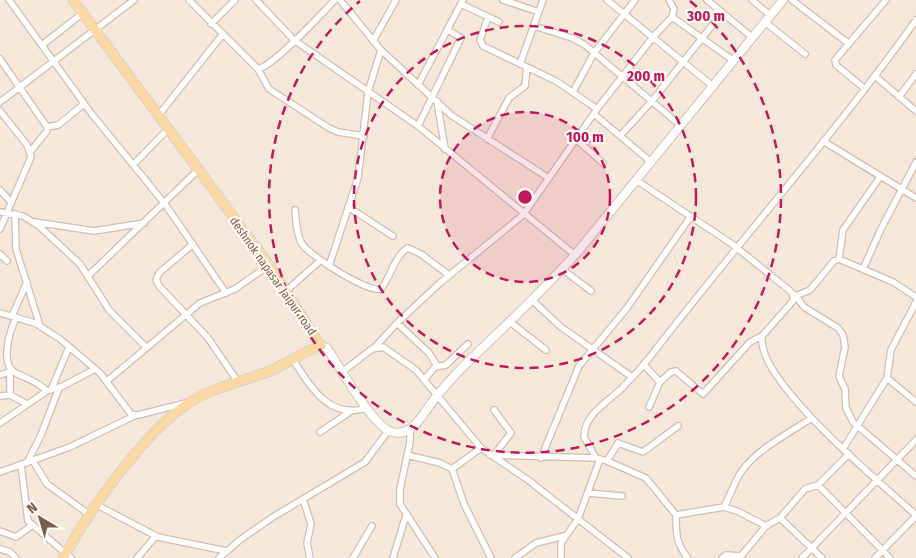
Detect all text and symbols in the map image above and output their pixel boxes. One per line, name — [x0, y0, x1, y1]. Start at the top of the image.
text: 300 m — [686, 7, 725, 25]
text: 200 m — [626, 67, 665, 85]
text: 100 m — [566, 128, 604, 146]
centre of rings — [516, 188, 534, 206]
street label: deshnok napasar Jaipur road — [227, 214, 319, 338]
north arrow — [15, 493, 65, 543]
text: N — [24, 499, 41, 517]

